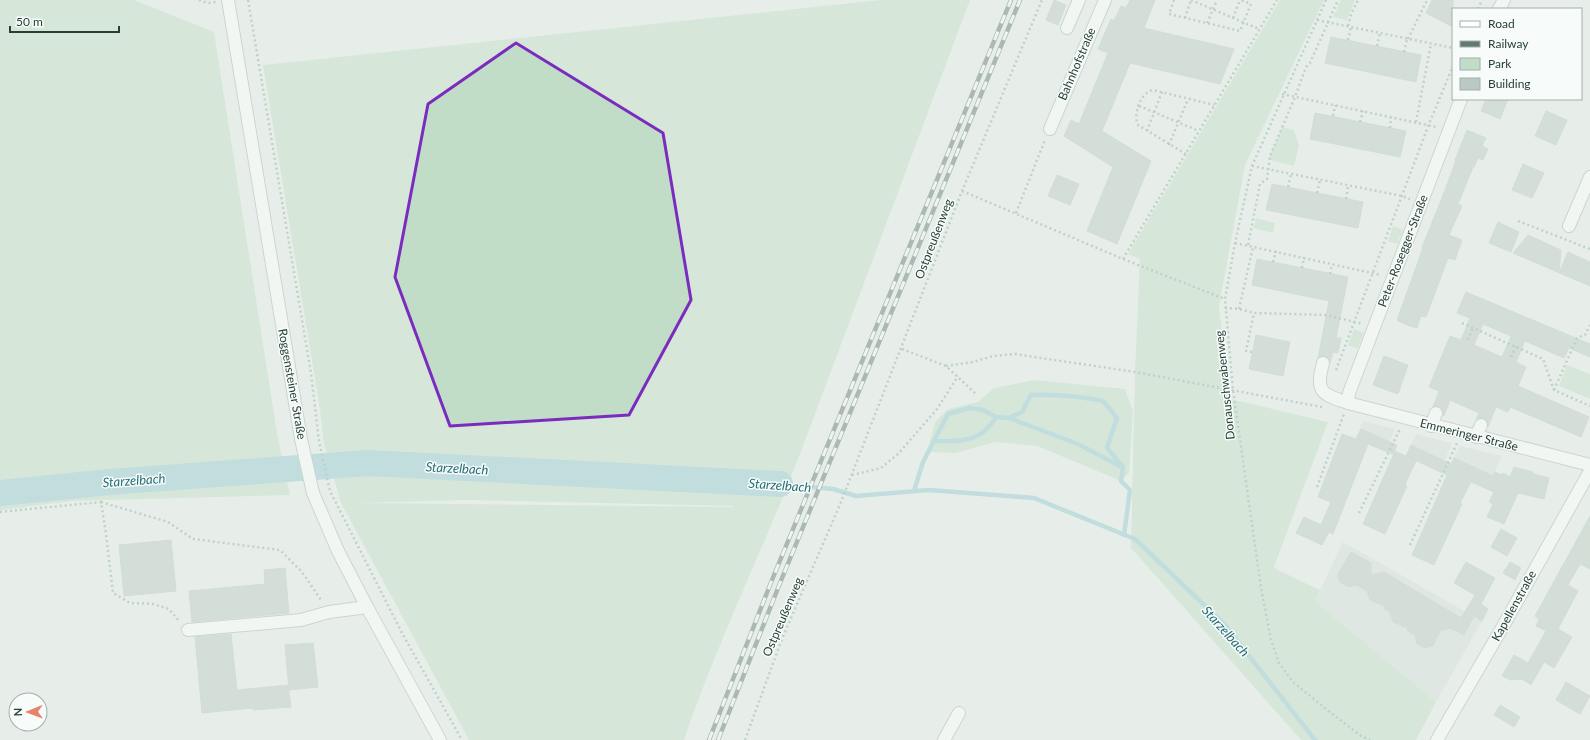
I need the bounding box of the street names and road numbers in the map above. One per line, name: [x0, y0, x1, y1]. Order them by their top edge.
street label: Bahnhofstraße: [1054, 25, 1099, 102]
street label: Peter-Rosegger-Straße: [1374, 192, 1431, 309]
street label: Ostpreußenweg: [911, 197, 956, 281]
street label: Roggensteiner Straße: [275, 327, 310, 441]
street label: Donauschwabenweg: [1211, 330, 1238, 440]
street label: Emmeringer Straße: [1419, 415, 1520, 454]
street label: Kapellenstraße: [1488, 568, 1539, 644]
street label: Ostpreußenweg: [759, 575, 806, 659]

